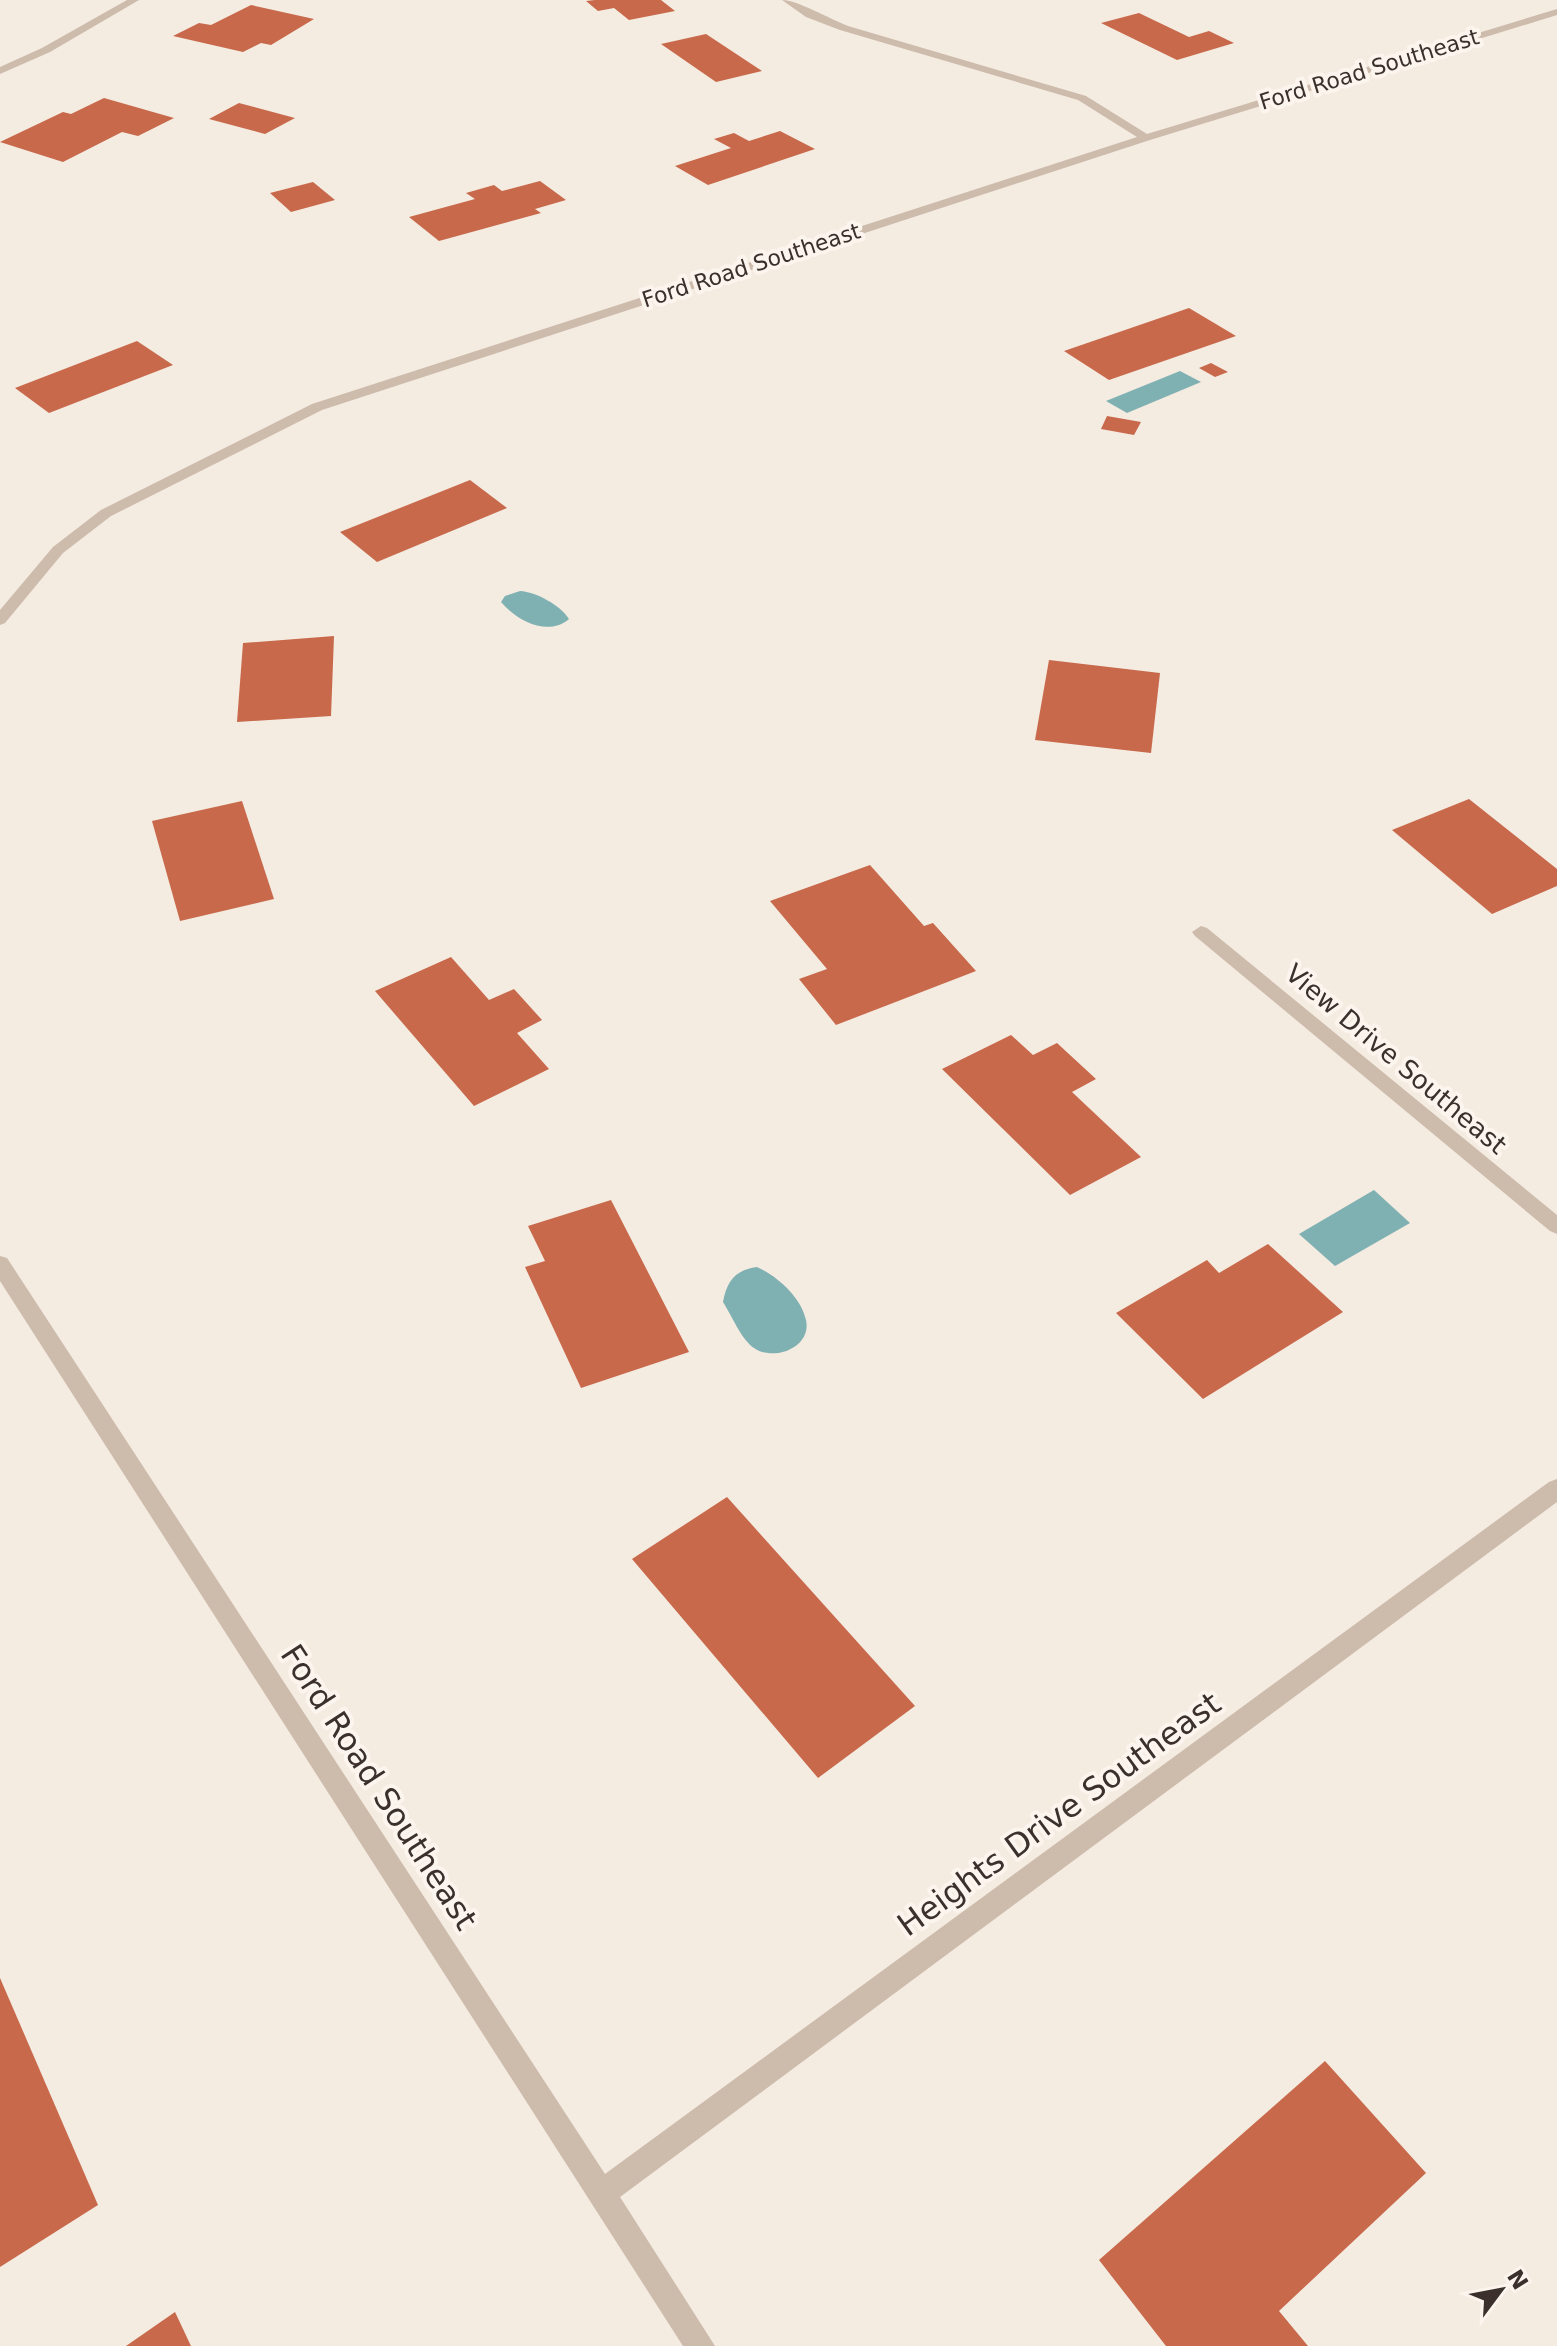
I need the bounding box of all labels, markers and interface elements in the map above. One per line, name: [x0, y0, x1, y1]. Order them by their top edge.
street label: Ford Road Southeast: [1256, 24, 1482, 115]
street label: Ford Road Southeast: [639, 218, 864, 313]
street label: View Drive Southeast: [1280, 958, 1512, 1160]
street label: Ford Road Southeast: [273, 1637, 485, 1937]
street label: Heights Drive Southeast: [890, 1684, 1228, 1944]
north arrow: [1461, 2250, 1541, 2330]
text: N: [1502, 2265, 1533, 2294]

